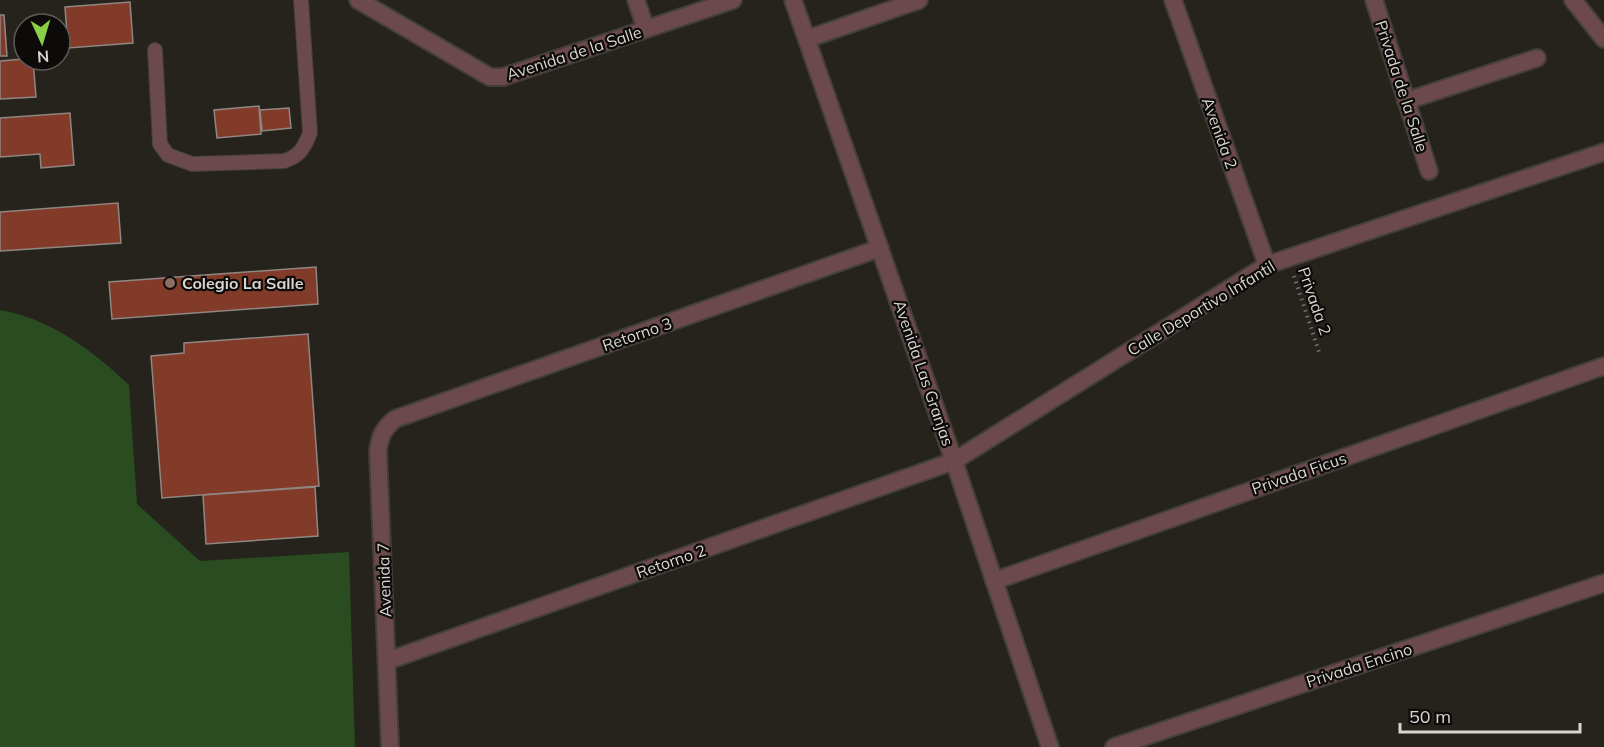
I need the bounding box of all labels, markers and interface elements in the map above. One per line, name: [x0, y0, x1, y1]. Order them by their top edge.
north arrow: [12, 12, 72, 72]
street label: Privada de la Salle: [1371, 18, 1433, 154]
street label: Avenida de la Salle: [504, 22, 644, 84]
text: N: [36, 47, 50, 67]
street label: Avenida 2: [1198, 95, 1242, 171]
street label: Calle Deportivo Infantil: [1124, 256, 1278, 360]
street label: Privada 2: [1294, 264, 1336, 338]
place label: Colegio La Salle: [182, 273, 304, 293]
marker: Colegio La Salle: [163, 276, 177, 290]
street label: Avenida Las Granjas: [890, 297, 958, 449]
street label: Retorno 3: [600, 313, 674, 355]
street label: Privada Ficus: [1249, 447, 1349, 499]
street label: Retorno 2: [634, 540, 708, 582]
street label: Avenida 7: [373, 542, 395, 618]
street label: Privada Encino: [1303, 638, 1415, 692]
scale bar: [1400, 696, 1580, 734]
text: 50 m: [1409, 705, 1451, 728]

